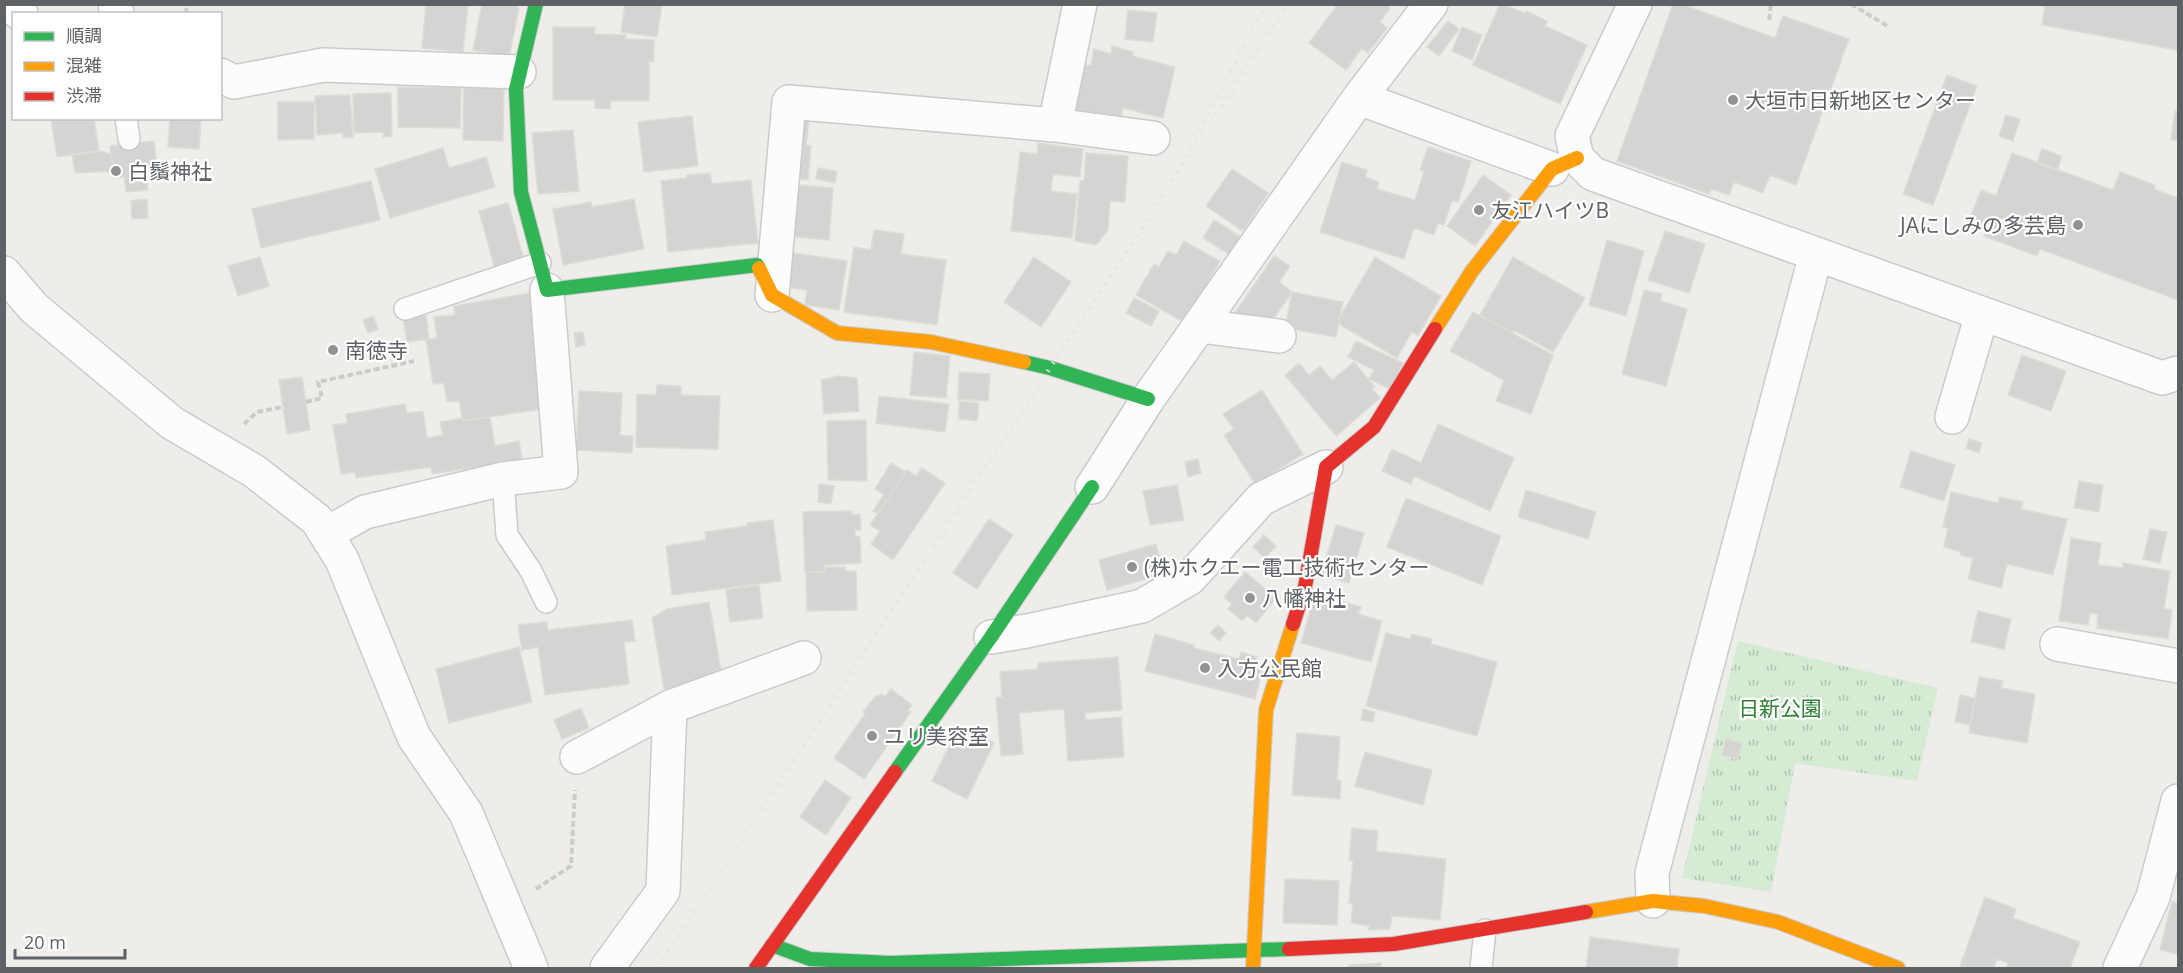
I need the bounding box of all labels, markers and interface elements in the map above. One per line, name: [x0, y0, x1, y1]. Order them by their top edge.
legend: [12, 12, 222, 120]
text: 順調: [66, 23, 102, 47]
text: 混雑: [66, 53, 102, 77]
text: 渋滞: [66, 83, 102, 107]
place label: 大垣市日新地区センター: [1745, 86, 1976, 114]
marker: 大垣市日新地区センター: [1726, 93, 1740, 107]
place label: 白鬚神社: [128, 157, 212, 185]
marker: 白鬚神社: [109, 164, 123, 178]
place label: 友江ハイツB: [1491, 196, 1609, 224]
marker: 友江ハイツB: [1472, 203, 1486, 217]
place label: JAにしみの多芸島: [1898, 211, 2066, 239]
marker: JAにしみの多芸島: [2071, 218, 2085, 232]
place label: 南徳寺: [345, 336, 408, 364]
marker: 南徳寺: [326, 343, 340, 357]
place label: (株)ホクエー電工技術センター: [1144, 553, 1429, 581]
marker: (株)ホクエー電工技術センター: [1125, 560, 1139, 574]
place label: 八幡神社: [1262, 584, 1346, 612]
marker: 八幡神社: [1243, 591, 1257, 605]
place label: 入方公民館: [1217, 654, 1322, 682]
marker: 入方公民館: [1198, 661, 1212, 675]
park label: 日新公園: [1738, 694, 1822, 722]
place label: ユリ美容室: [884, 722, 989, 750]
marker: ユリ美容室: [865, 729, 879, 743]
scale bar: [15, 922, 124, 960]
text: 20 m: [24, 930, 66, 954]

